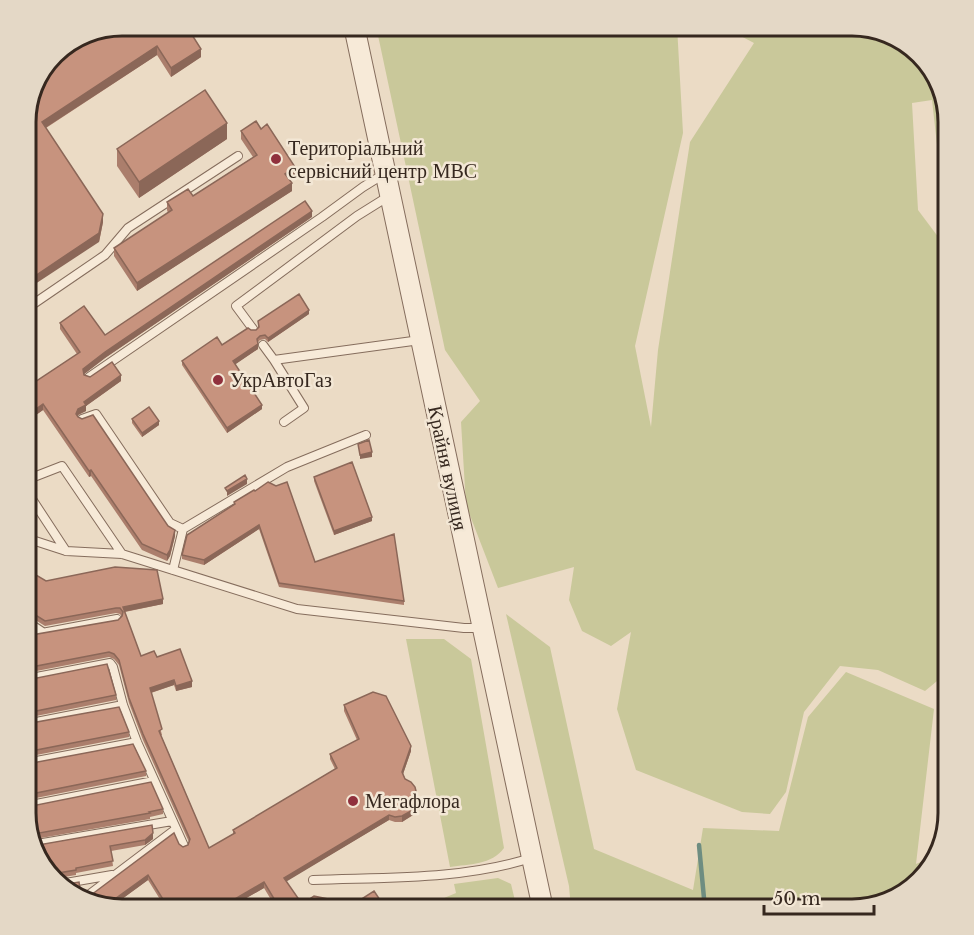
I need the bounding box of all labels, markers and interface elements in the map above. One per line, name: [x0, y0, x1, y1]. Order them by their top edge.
place label: Територіальний сервісний центр МВС: [288, 136, 477, 183]
marker: Територіальний сервісний центр МВС: [269, 152, 283, 166]
place label: УкрАвтоГаз: [230, 368, 332, 392]
marker: УкрАвтоГаз: [211, 373, 225, 387]
street label: Крайня вулиця: [423, 403, 473, 533]
place label: Мегафлора: [365, 789, 460, 813]
marker: Мегафлора: [346, 794, 360, 808]
scale bar: [764, 878, 874, 916]
text: 50 m: [773, 888, 821, 910]

